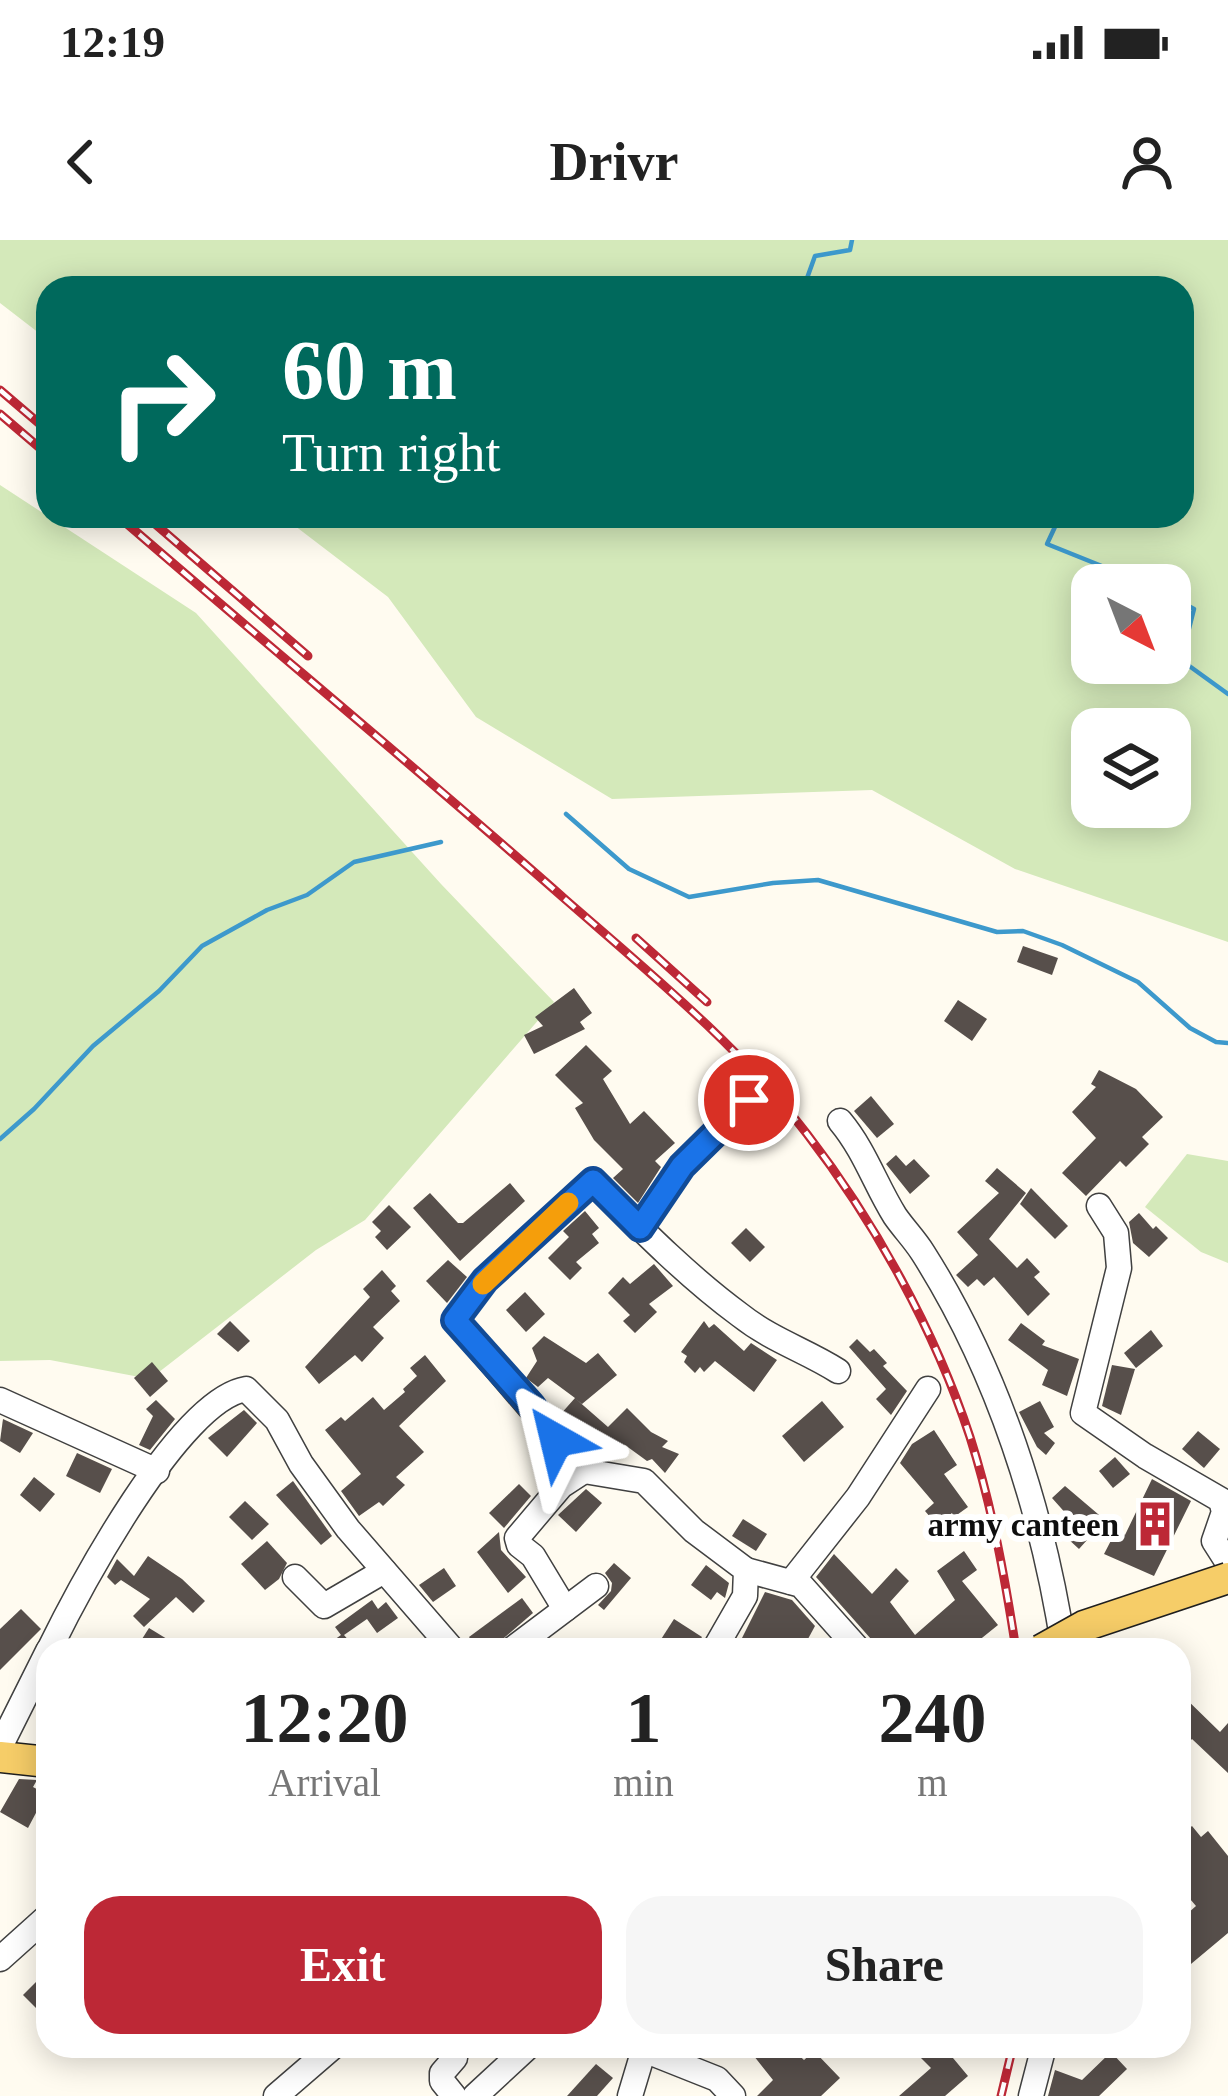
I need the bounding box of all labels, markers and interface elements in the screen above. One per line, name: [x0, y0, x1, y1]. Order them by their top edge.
text: 12:19: [60, 17, 165, 67]
icon: back: [48, 129, 114, 195]
icon: person: [1114, 129, 1180, 195]
text: Drivr: [550, 132, 678, 192]
icon: right: [84, 324, 240, 480]
text: 60 m: [282, 324, 457, 417]
text: Turn right: [282, 423, 501, 483]
north arrow: [1071, 564, 1191, 684]
map controls: [1071, 564, 1191, 828]
button: layers: [1071, 708, 1191, 828]
pin: [698, 1049, 800, 1151]
icon: arrive: [716, 1067, 782, 1133]
position arrow: [493, 1377, 619, 1503]
building icon: army canteen: [1130, 1499, 1180, 1549]
place label: army canteen: [927, 1507, 1119, 1543]
text: 12:20: [241, 1678, 409, 1758]
text: 1: [625, 1678, 661, 1758]
text: 240: [878, 1678, 986, 1758]
text: Arrival: [268, 1761, 381, 1804]
text: min: [613, 1761, 674, 1804]
text: m: [917, 1761, 948, 1804]
button: Exit: [84, 1896, 602, 2034]
button: Share: [626, 1896, 1143, 2034]

